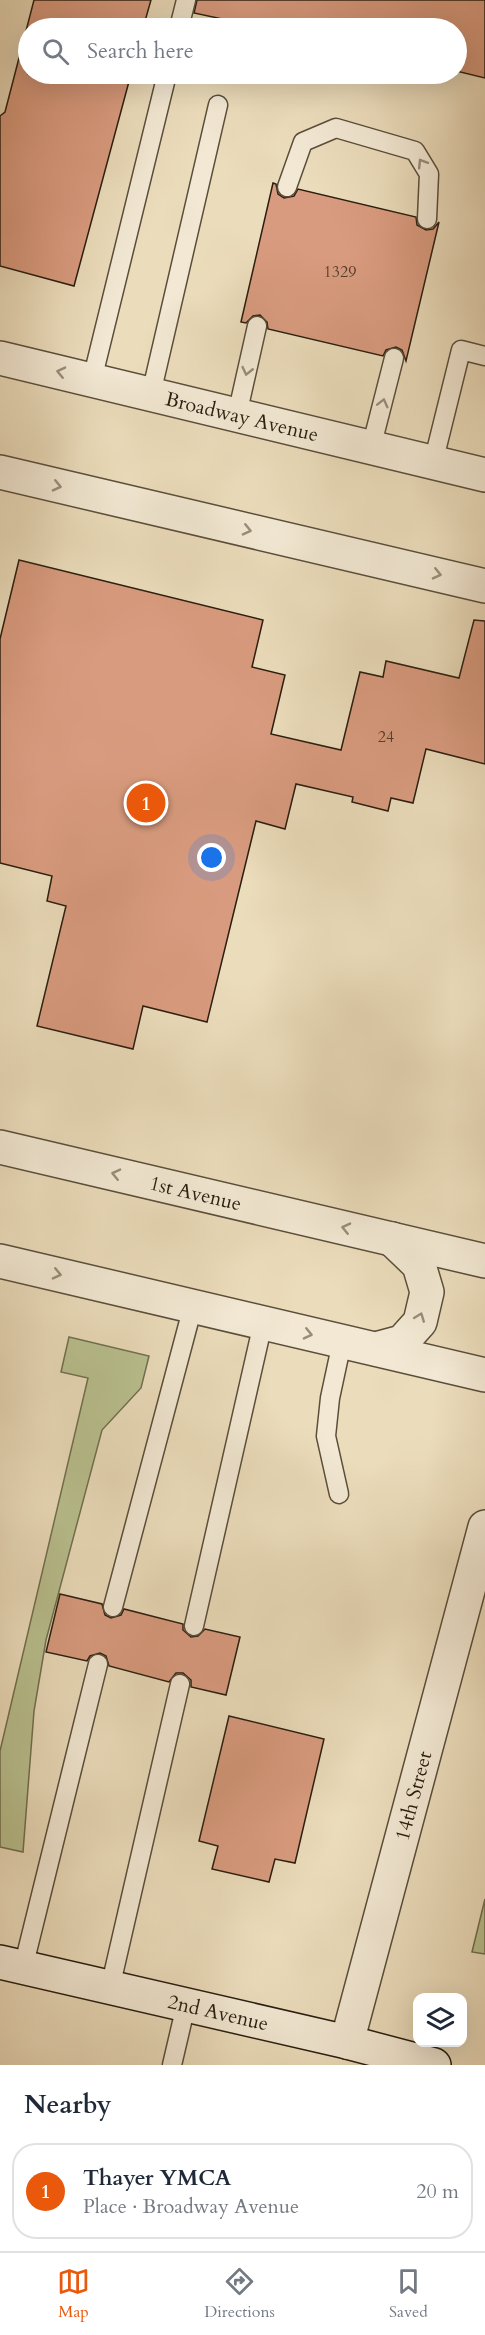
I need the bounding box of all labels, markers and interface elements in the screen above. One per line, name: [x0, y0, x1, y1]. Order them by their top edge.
search box: [18, 18, 467, 84]
icon: search: [39, 35, 72, 68]
text: Search here: [87, 36, 194, 66]
one-way arrow: [418, 159, 430, 169]
house number: 1329: [324, 261, 356, 283]
one-way arrow: [241, 366, 254, 376]
one-way arrow: [56, 367, 66, 380]
street label: Broadway Avenue: [163, 385, 321, 448]
one-way arrow: [375, 398, 388, 408]
one-way arrow: [52, 478, 62, 491]
one-way arrow: [242, 523, 252, 536]
one-way arrow: [432, 567, 442, 580]
house number: 24: [378, 726, 394, 748]
pin: 1: [126, 780, 166, 826]
your location: [197, 843, 226, 872]
one-way arrow: [111, 1169, 121, 1182]
street label: 1st Avenue: [147, 1169, 244, 1217]
one-way arrow: [342, 1223, 352, 1236]
one-way arrow: [52, 1267, 62, 1280]
one-way arrow: [413, 1312, 425, 1323]
one-way arrow: [303, 1326, 313, 1339]
street label: 14th Street: [388, 1747, 438, 1843]
street label: 2nd Avenue: [165, 1988, 271, 2037]
map controls: [413, 1993, 467, 2047]
button: layers: [413, 1993, 467, 2047]
text: Nearby: [24, 2087, 112, 2122]
text: Thayer YMCA: [83, 2163, 231, 2193]
text: 1: [40, 2178, 51, 2205]
text: 20 m: [416, 2178, 459, 2205]
text: Place · Broadway Avenue: [83, 2193, 299, 2220]
tab: Map: [57, 2265, 90, 2323]
tab: Directions: [204, 2265, 275, 2323]
tab: Saved: [389, 2265, 428, 2323]

